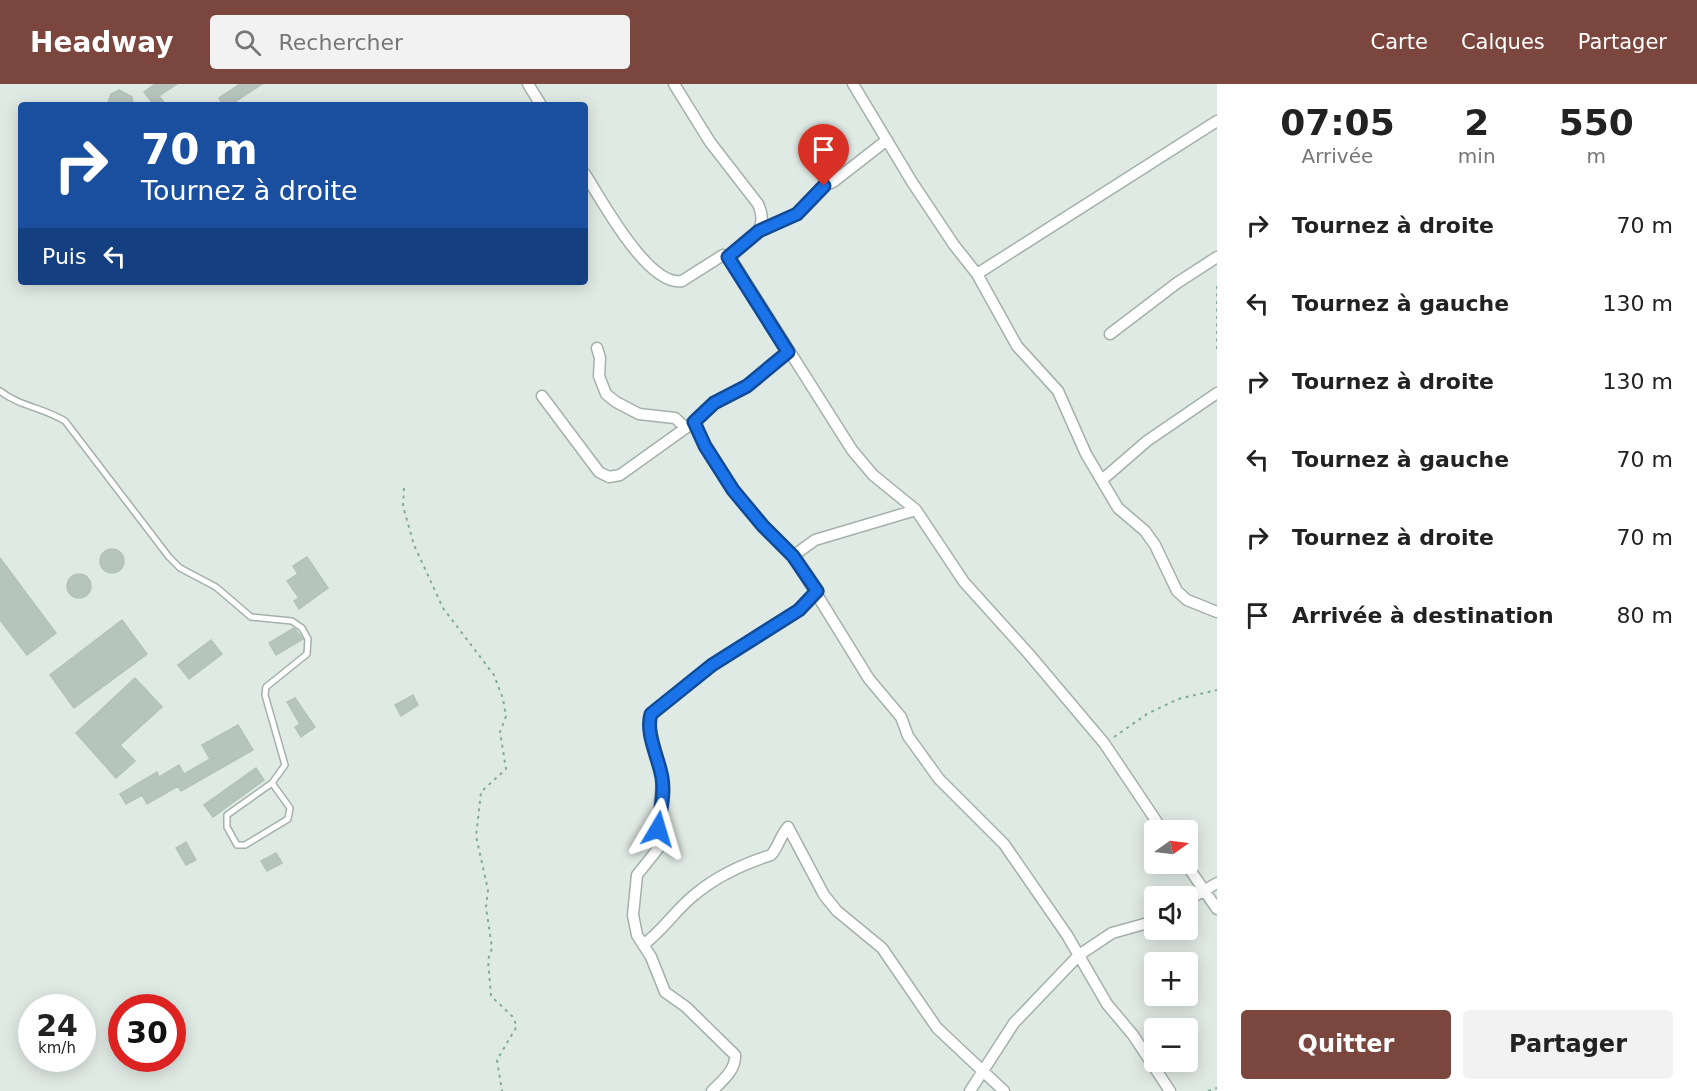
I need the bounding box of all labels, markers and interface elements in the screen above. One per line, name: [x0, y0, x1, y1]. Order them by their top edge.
search box: [210, 15, 630, 69]
text: Headway: [30, 26, 174, 59]
icon: search: [231, 26, 264, 59]
text: Rechercher: [279, 30, 403, 55]
text: Carte: [1371, 30, 1428, 54]
text: Calques: [1461, 30, 1545, 54]
text: Partager: [1578, 30, 1667, 54]
text: 07:05: [1280, 102, 1395, 143]
text: 2: [1464, 102, 1489, 143]
text: 550: [1559, 102, 1634, 143]
pin: [798, 124, 849, 186]
text: 70 m: [141, 125, 258, 174]
icon: right: [42, 126, 120, 204]
icon: arrive: [807, 133, 840, 166]
text: Arrivée: [1302, 144, 1373, 168]
text: min: [1458, 144, 1496, 168]
text: m: [1587, 144, 1606, 168]
text: Tournez à droite: [141, 175, 358, 206]
icon: right: [1241, 209, 1274, 242]
text: Tournez à droite: [1292, 213, 1494, 238]
text: 70 m: [1617, 213, 1673, 238]
icon: left: [98, 240, 131, 273]
text: Puis: [42, 244, 86, 269]
icon: left: [1241, 287, 1274, 320]
text: Tournez à gauche: [1292, 291, 1509, 316]
text: 130 m: [1603, 291, 1673, 316]
icon: right: [1241, 365, 1274, 398]
text: Tournez à droite: [1292, 369, 1494, 394]
text: 130 m: [1603, 369, 1673, 394]
icon: left: [1241, 443, 1274, 476]
text: Tournez à gauche: [1292, 447, 1509, 472]
text: 70 m: [1617, 447, 1673, 472]
icon: right: [1241, 521, 1274, 554]
text: Tournez à droite: [1292, 525, 1494, 550]
text: 70 m: [1617, 525, 1673, 550]
icon: arrive: [1241, 599, 1274, 632]
text: Arrivée à destination: [1292, 603, 1554, 628]
text: 80 m: [1617, 603, 1673, 628]
position arrow: [626, 797, 690, 861]
north arrow: [1144, 820, 1198, 874]
map controls: [1144, 820, 1198, 1072]
button: sound: [1144, 886, 1198, 940]
button: +: [1144, 952, 1198, 1006]
speed limit sign: 30: [108, 994, 186, 1072]
text: 24: [36, 1008, 78, 1043]
button: Quitter: [1241, 1010, 1451, 1079]
button: Partager: [1463, 1010, 1673, 1079]
button: −: [1144, 1018, 1198, 1072]
text: km/h: [38, 1039, 76, 1057]

